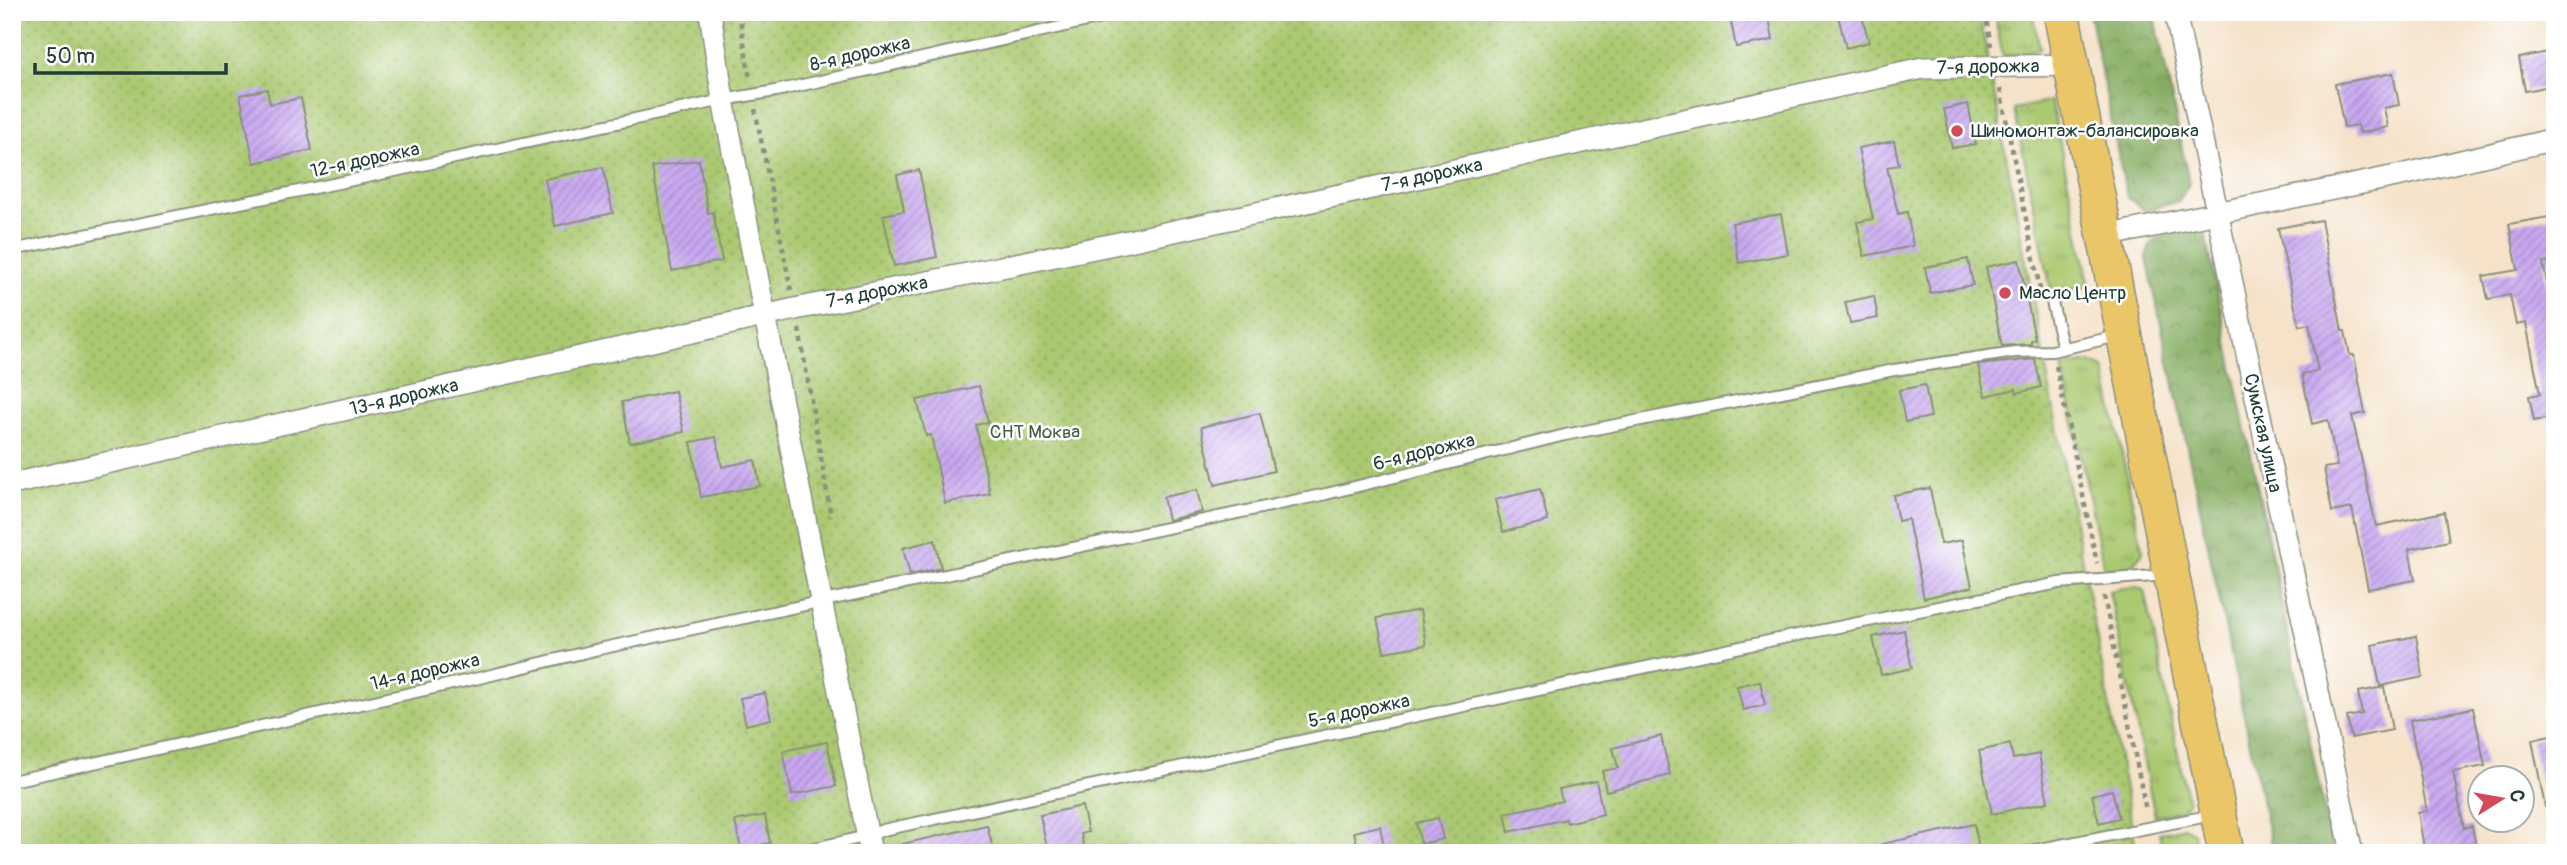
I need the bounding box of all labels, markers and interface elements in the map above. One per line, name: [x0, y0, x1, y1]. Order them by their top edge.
street label: 8-я дорожка: [807, 31, 913, 77]
scale bar: [35, 32, 226, 76]
text: 50 m: [46, 43, 95, 70]
street label: 7-я дорожка: [1936, 54, 2040, 80]
place label: Шиномонтаж-балансировка: [1971, 119, 2199, 143]
marker: Шиномонтаж-балансировка: [1949, 123, 1965, 139]
street label: 12-я дорожка: [308, 137, 422, 183]
street label: 7-я дорожка: [1379, 153, 1485, 197]
street label: 7-я дорожка: [824, 270, 930, 314]
place label: Масло Центр: [2019, 281, 2126, 305]
marker: Масло Центр: [1997, 285, 2013, 301]
street label: Сумская улица: [2239, 371, 2287, 495]
street label: 13-я дорожка: [347, 373, 461, 421]
park label: СНТ Моква: [990, 420, 1080, 444]
street label: 6-я дорожка: [1371, 428, 1477, 476]
street label: 14-я дорожка: [368, 648, 482, 696]
street label: 5-я дорожка: [1306, 689, 1412, 733]
north arrow: [2466, 764, 2536, 834]
text: С: [2504, 788, 2530, 804]

